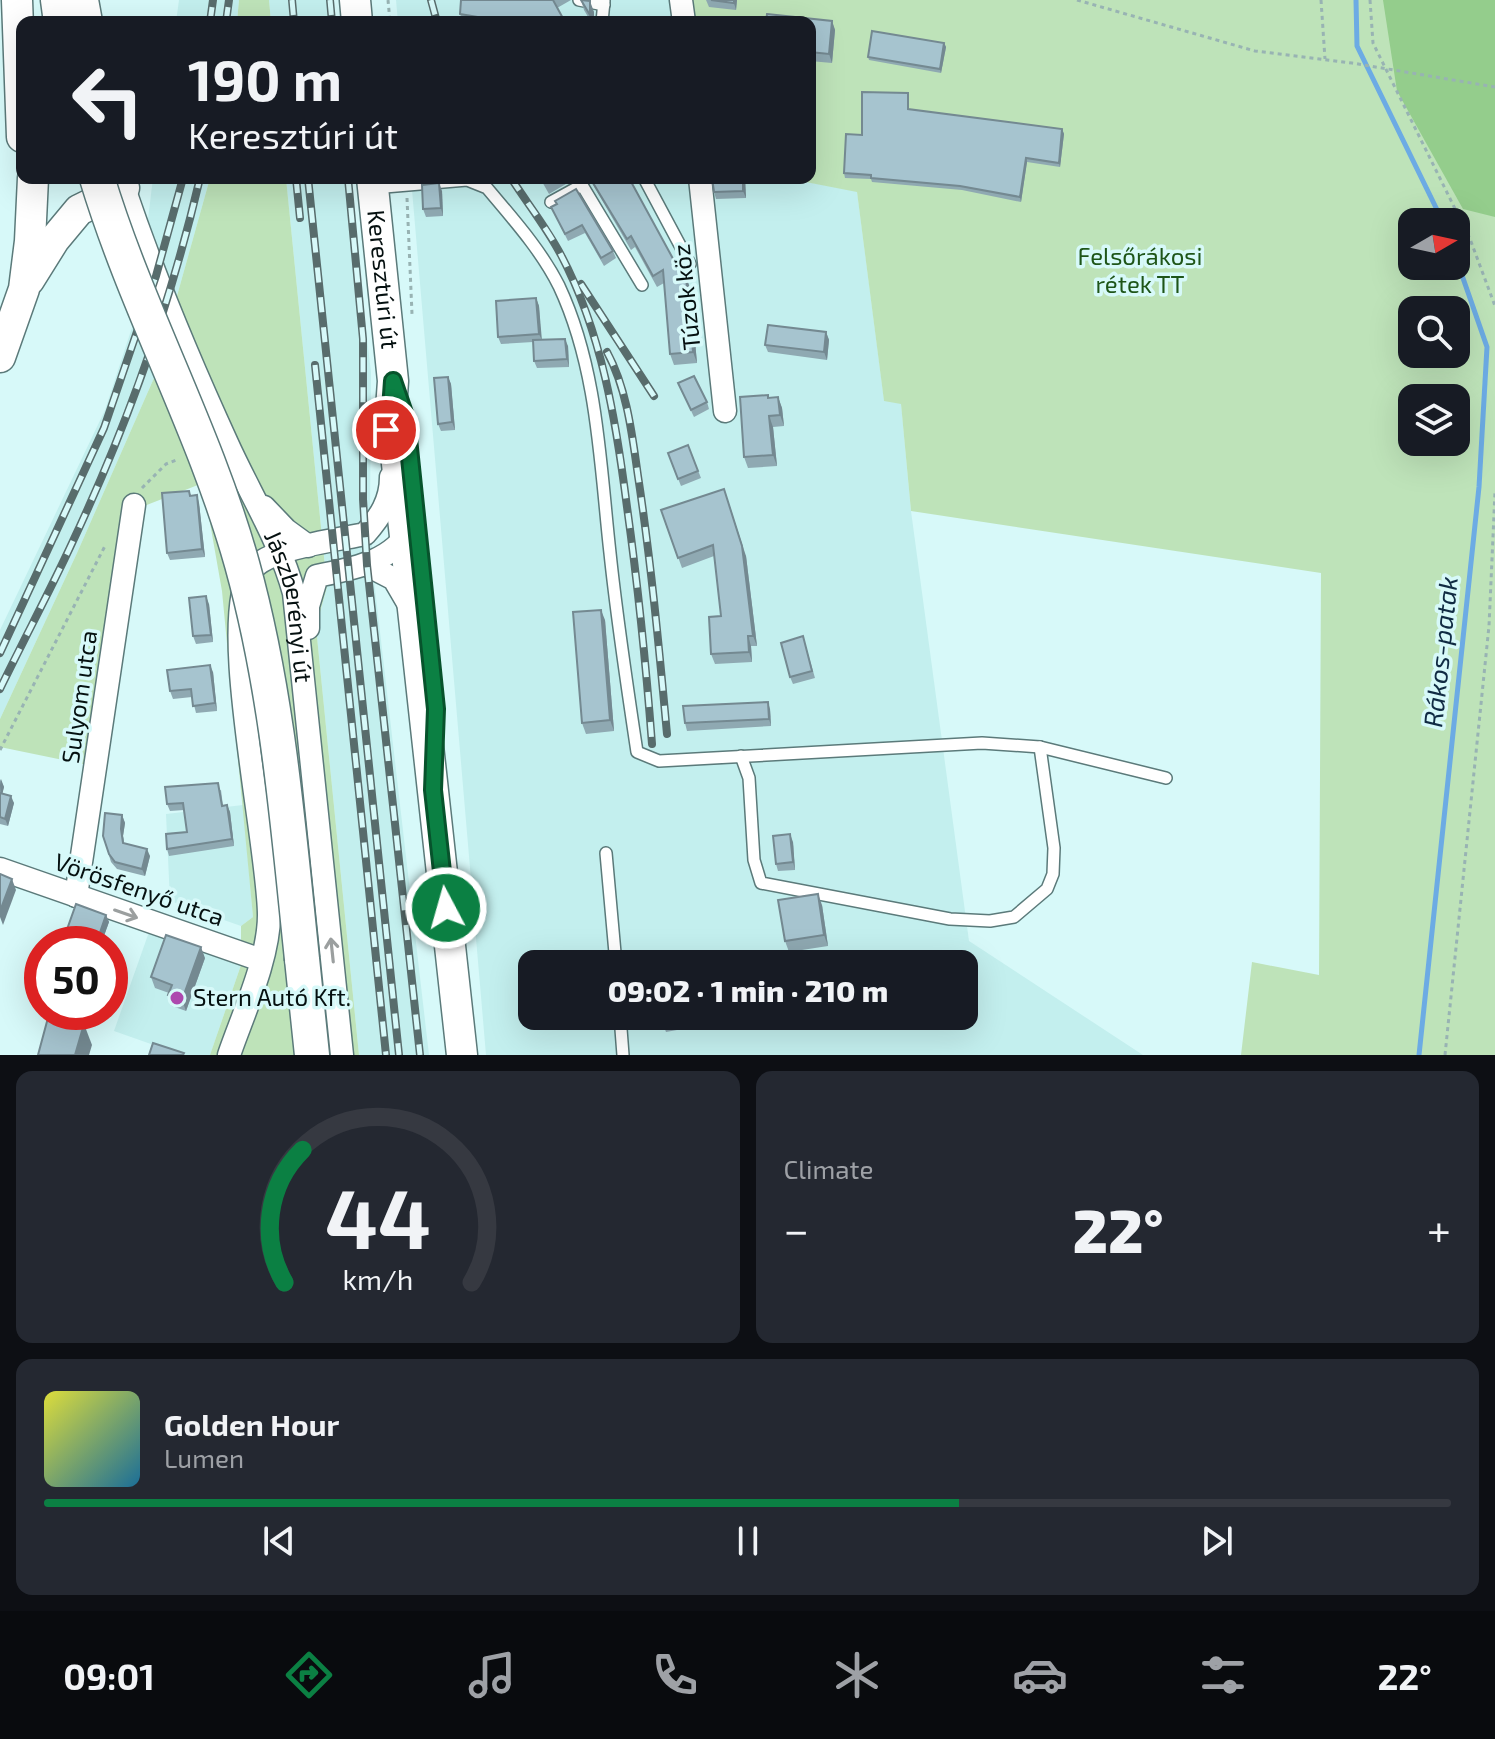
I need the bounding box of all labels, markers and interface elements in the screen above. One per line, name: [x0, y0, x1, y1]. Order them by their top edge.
text: 190 m: [188, 45, 342, 112]
icon: left: [56, 48, 160, 152]
text: Keresztúri út: [188, 113, 398, 156]
street label: Keresztúri út: [362, 208, 406, 350]
north arrow: [1398, 208, 1470, 280]
map controls: [1398, 208, 1470, 456]
park label: Felsőrákosi rétek TT: [1078, 241, 1202, 298]
street label: Túzok köz: [666, 243, 705, 352]
button: search: [1398, 296, 1470, 368]
button: layers: [1398, 384, 1470, 456]
pin: [352, 396, 420, 464]
icon: arrive: [364, 408, 408, 452]
street label: Jászberényi út: [259, 525, 319, 684]
water label: Rákos-patak: [1416, 575, 1463, 729]
street label: Sulyom utca: [55, 628, 102, 765]
street label: Vörösfenyő utca: [51, 846, 228, 931]
position arrow: [404, 866, 488, 950]
one-way arrow: [114, 907, 139, 922]
speed limit sign: 50: [24, 926, 128, 1030]
one-way arrow: [324, 937, 339, 963]
text: 09:02 · 1 min · 210 m: [608, 972, 888, 1008]
place label: Stern Autó Kft.: [193, 982, 351, 1011]
marker: Stern Autó Kft.: [168, 989, 186, 1007]
text: Climate: [784, 1153, 873, 1184]
text: 44: [325, 1166, 431, 1266]
text: 22°: [1073, 1193, 1163, 1265]
text: −: [784, 1202, 809, 1255]
text: +: [1427, 1202, 1451, 1255]
text: km/h: [342, 1261, 413, 1296]
text: Golden Hour: [164, 1406, 339, 1442]
text: Lumen: [164, 1442, 244, 1473]
icon: previous: [257, 1519, 301, 1563]
icon: pause: [726, 1519, 770, 1563]
icon: next: [1195, 1519, 1239, 1563]
icon: directions: [281, 1647, 337, 1703]
icon: music: [464, 1647, 520, 1703]
icon: phone: [647, 1647, 703, 1703]
icon: climate: [829, 1647, 885, 1703]
icon: car: [1012, 1647, 1068, 1703]
icon: filters: [1195, 1647, 1251, 1703]
text: 09:01: [63, 1654, 155, 1697]
text: 22°: [1377, 1654, 1432, 1697]

